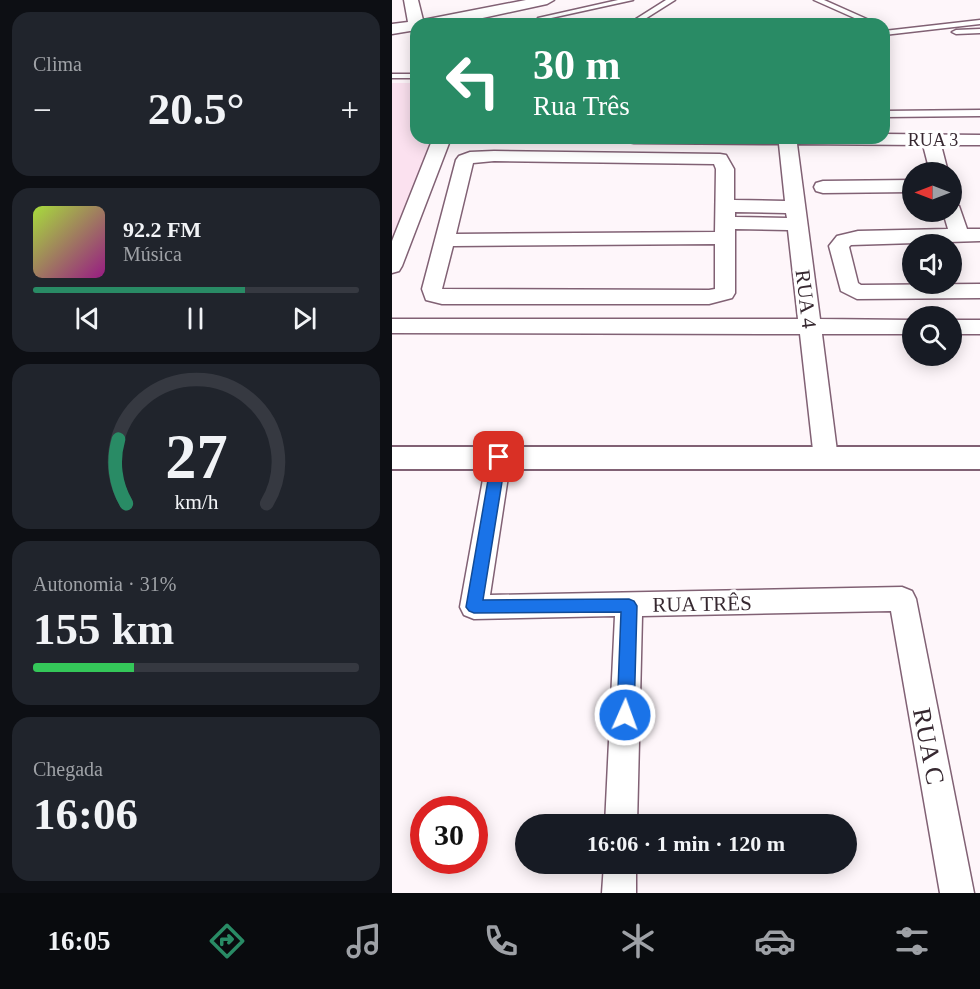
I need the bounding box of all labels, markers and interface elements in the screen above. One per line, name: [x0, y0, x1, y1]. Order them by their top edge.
icon: left: [434, 42, 512, 120]
text: 30 m: [533, 42, 621, 88]
text: Clima: [33, 53, 82, 75]
text: 20.5°: [148, 84, 244, 134]
text: Rua Três: [533, 91, 630, 121]
text: −: [33, 92, 52, 128]
text: +: [340, 92, 359, 128]
street label: RUA 3: [908, 130, 958, 150]
north arrow: [902, 162, 962, 222]
map controls: [902, 162, 962, 366]
text: 92.2 FM: [123, 217, 201, 242]
button: sound: [902, 234, 962, 294]
text: Música: [123, 243, 182, 265]
street label: RUA 4: [790, 268, 822, 330]
icon: previous: [71, 302, 104, 335]
icon: pause: [179, 302, 212, 335]
icon: next: [288, 302, 321, 335]
button: search: [902, 306, 962, 366]
text: 27: [165, 422, 227, 491]
pin: [473, 431, 524, 482]
icon: arrive: [482, 440, 515, 473]
text: km/h: [174, 490, 218, 514]
text: Autonomia · 31%: [33, 573, 176, 595]
street label: RUA TRÊS: [652, 591, 752, 617]
text: 155 km: [33, 604, 174, 654]
position arrow: [593, 683, 657, 747]
street label: RUA C: [907, 705, 950, 787]
text: Chegada: [33, 758, 103, 780]
text: 16:06: [33, 789, 138, 839]
speed limit sign: 30: [410, 796, 488, 874]
text: 16:06 · 1 min · 120 m: [587, 831, 785, 856]
icon: directions: [206, 920, 248, 962]
icon: music: [343, 920, 385, 962]
icon: phone: [480, 920, 522, 962]
icon: climate: [617, 920, 659, 962]
icon: car: [754, 920, 796, 962]
icon: filters: [891, 920, 933, 962]
text: 16:05: [48, 926, 111, 956]

